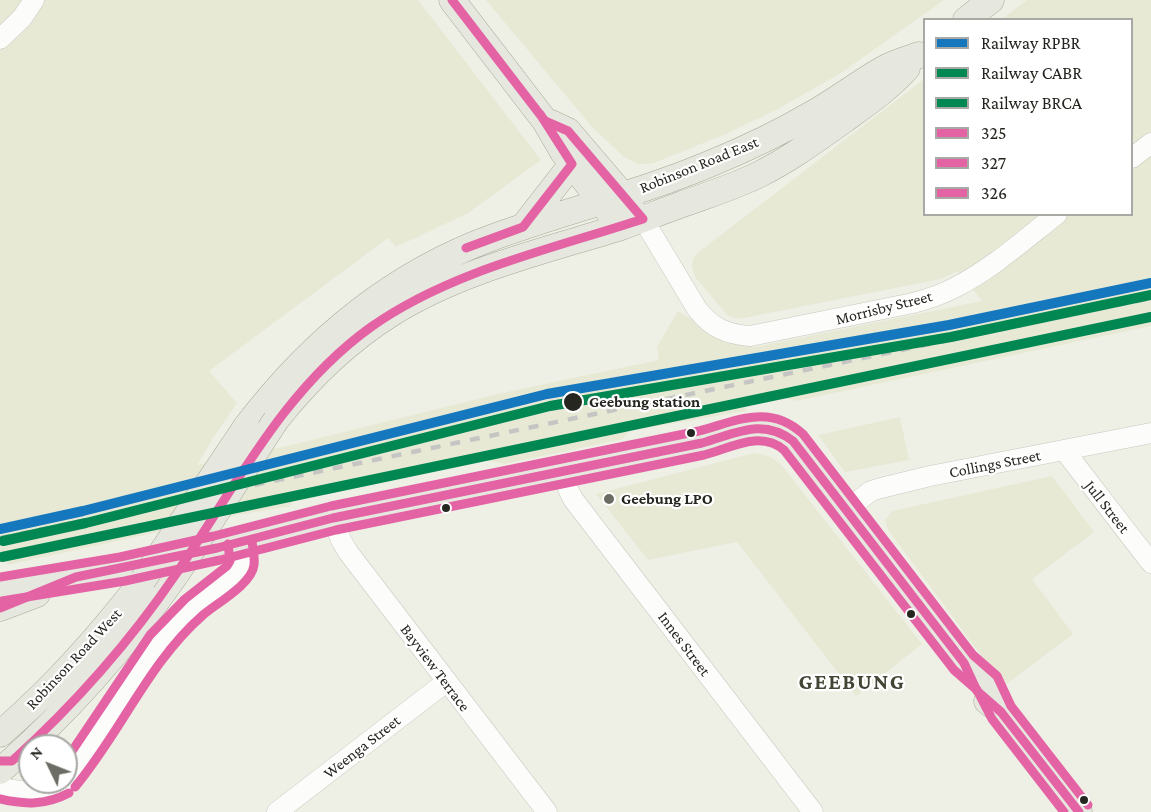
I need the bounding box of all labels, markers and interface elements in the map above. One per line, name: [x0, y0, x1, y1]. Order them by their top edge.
legend: [923, 18, 1133, 216]
text: Railway RPBR: [981, 33, 1080, 53]
text: Railway CABR: [981, 63, 1082, 83]
text: Railway BRCA: [981, 93, 1082, 113]
text: 325: [981, 123, 1007, 143]
street label: Robinson Road East: [637, 132, 761, 198]
text: 327: [981, 153, 1006, 173]
text: 326: [981, 183, 1007, 203]
street label: Morrisby Street: [834, 287, 934, 329]
marker: Geebung station: [562, 391, 584, 413]
place label: Geebung station: [589, 392, 700, 412]
unlabelled marker: [685, 427, 697, 439]
street label: Collings Street: [948, 446, 1042, 482]
street label: Jull Street: [1080, 477, 1134, 537]
place label: Geebung LPO: [621, 489, 713, 509]
marker: Geebung LPO: [602, 492, 616, 506]
unlabelled marker: [440, 502, 452, 514]
street label: Robinson Road West: [22, 604, 126, 714]
street label: Innes Street: [654, 608, 714, 680]
unlabelled marker: [905, 608, 917, 620]
street label: Bayview Terrace: [396, 621, 474, 715]
district label: GEEBUNG: [799, 669, 905, 695]
street label: Weenga Street: [320, 711, 404, 783]
north arrow: [18, 734, 78, 794]
text: N: [26, 743, 46, 763]
unlabelled marker: [1078, 794, 1090, 806]

